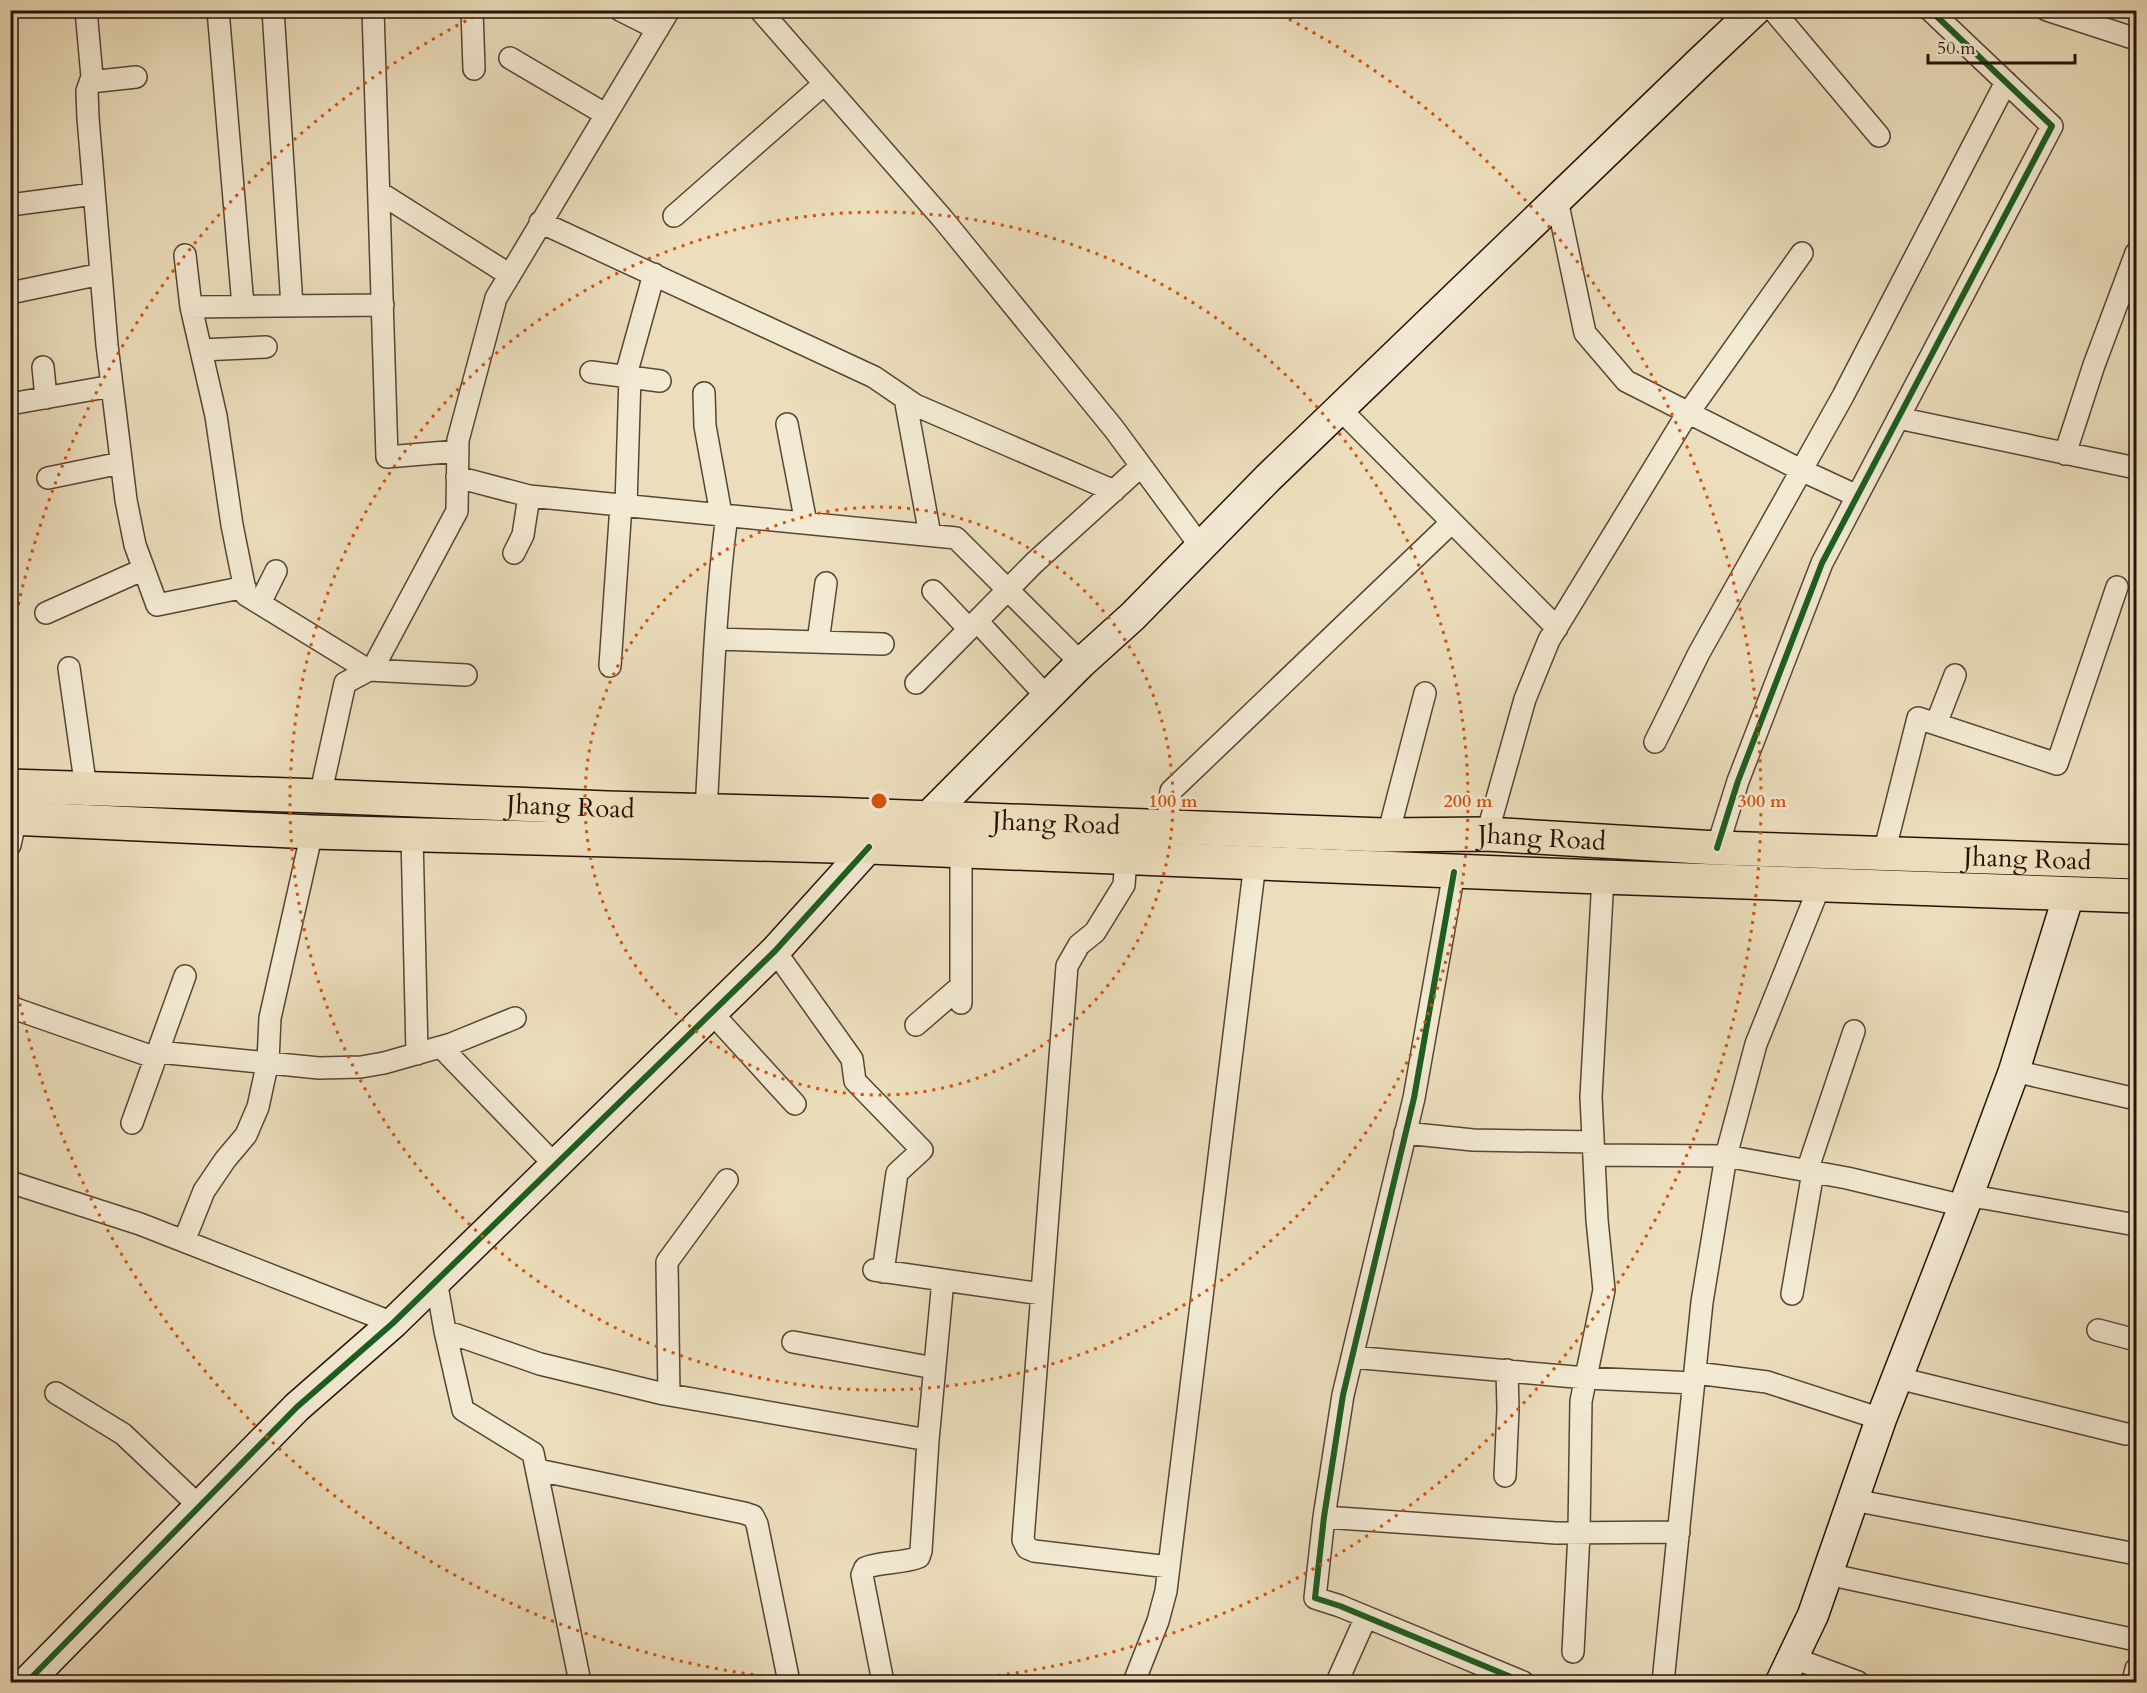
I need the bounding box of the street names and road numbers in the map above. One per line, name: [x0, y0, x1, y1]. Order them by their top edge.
street label: Jhang Road: [502, 787, 635, 827]
street label: Jhang Road: [988, 803, 1121, 843]
street label: Jhang Road: [1474, 817, 1607, 859]
street label: Jhang Road: [1959, 839, 2092, 879]

